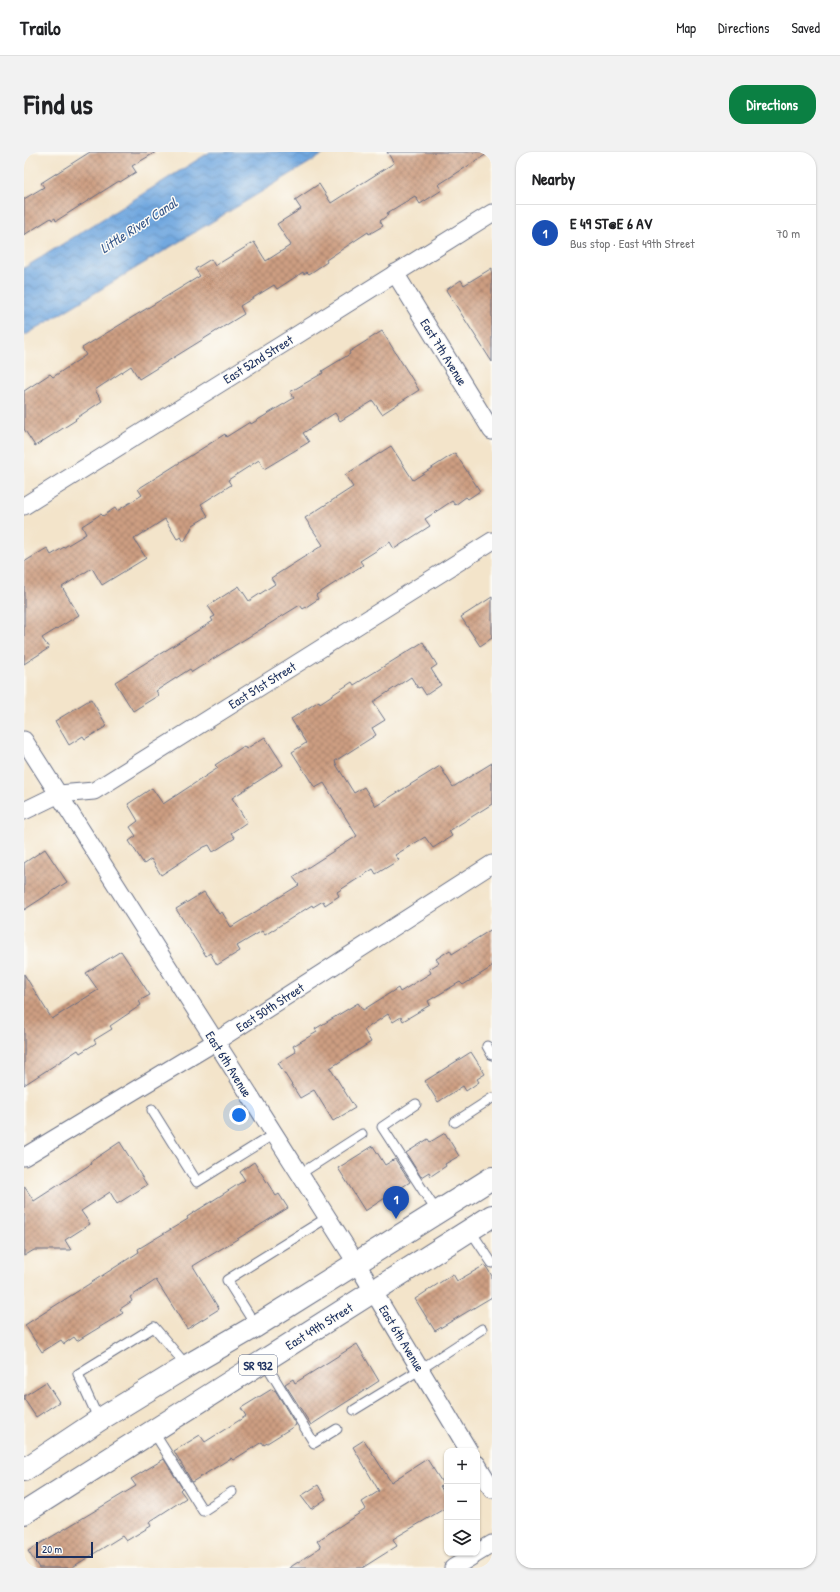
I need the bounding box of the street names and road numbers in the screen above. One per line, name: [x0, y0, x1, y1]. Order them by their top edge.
street label: East 7th Avenue: [416, 315, 472, 389]
street label: East 52nd Street: [220, 330, 297, 388]
street label: East 51st Street: [225, 657, 300, 713]
street label: East 50th Street: [232, 978, 308, 1036]
street label: East 6th Avenue: [202, 1028, 256, 1100]
street label: East 49th Street: [282, 1298, 356, 1354]
street label: East 6th Avenue: [375, 1301, 429, 1375]
road number: SR 932: [239, 1355, 277, 1375]

